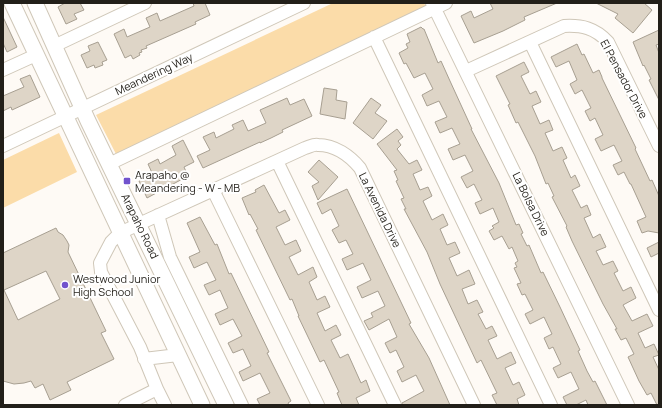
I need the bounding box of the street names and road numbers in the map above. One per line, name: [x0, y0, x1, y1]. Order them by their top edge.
street label: El Pensador Drive: [597, 37, 652, 121]
street label: Meandering Way: [112, 49, 195, 98]
street label: La Bolsa Drive: [509, 169, 554, 239]
street label: La Avenida Drive: [356, 170, 405, 250]
street label: Arapaho Road: [118, 191, 163, 261]

